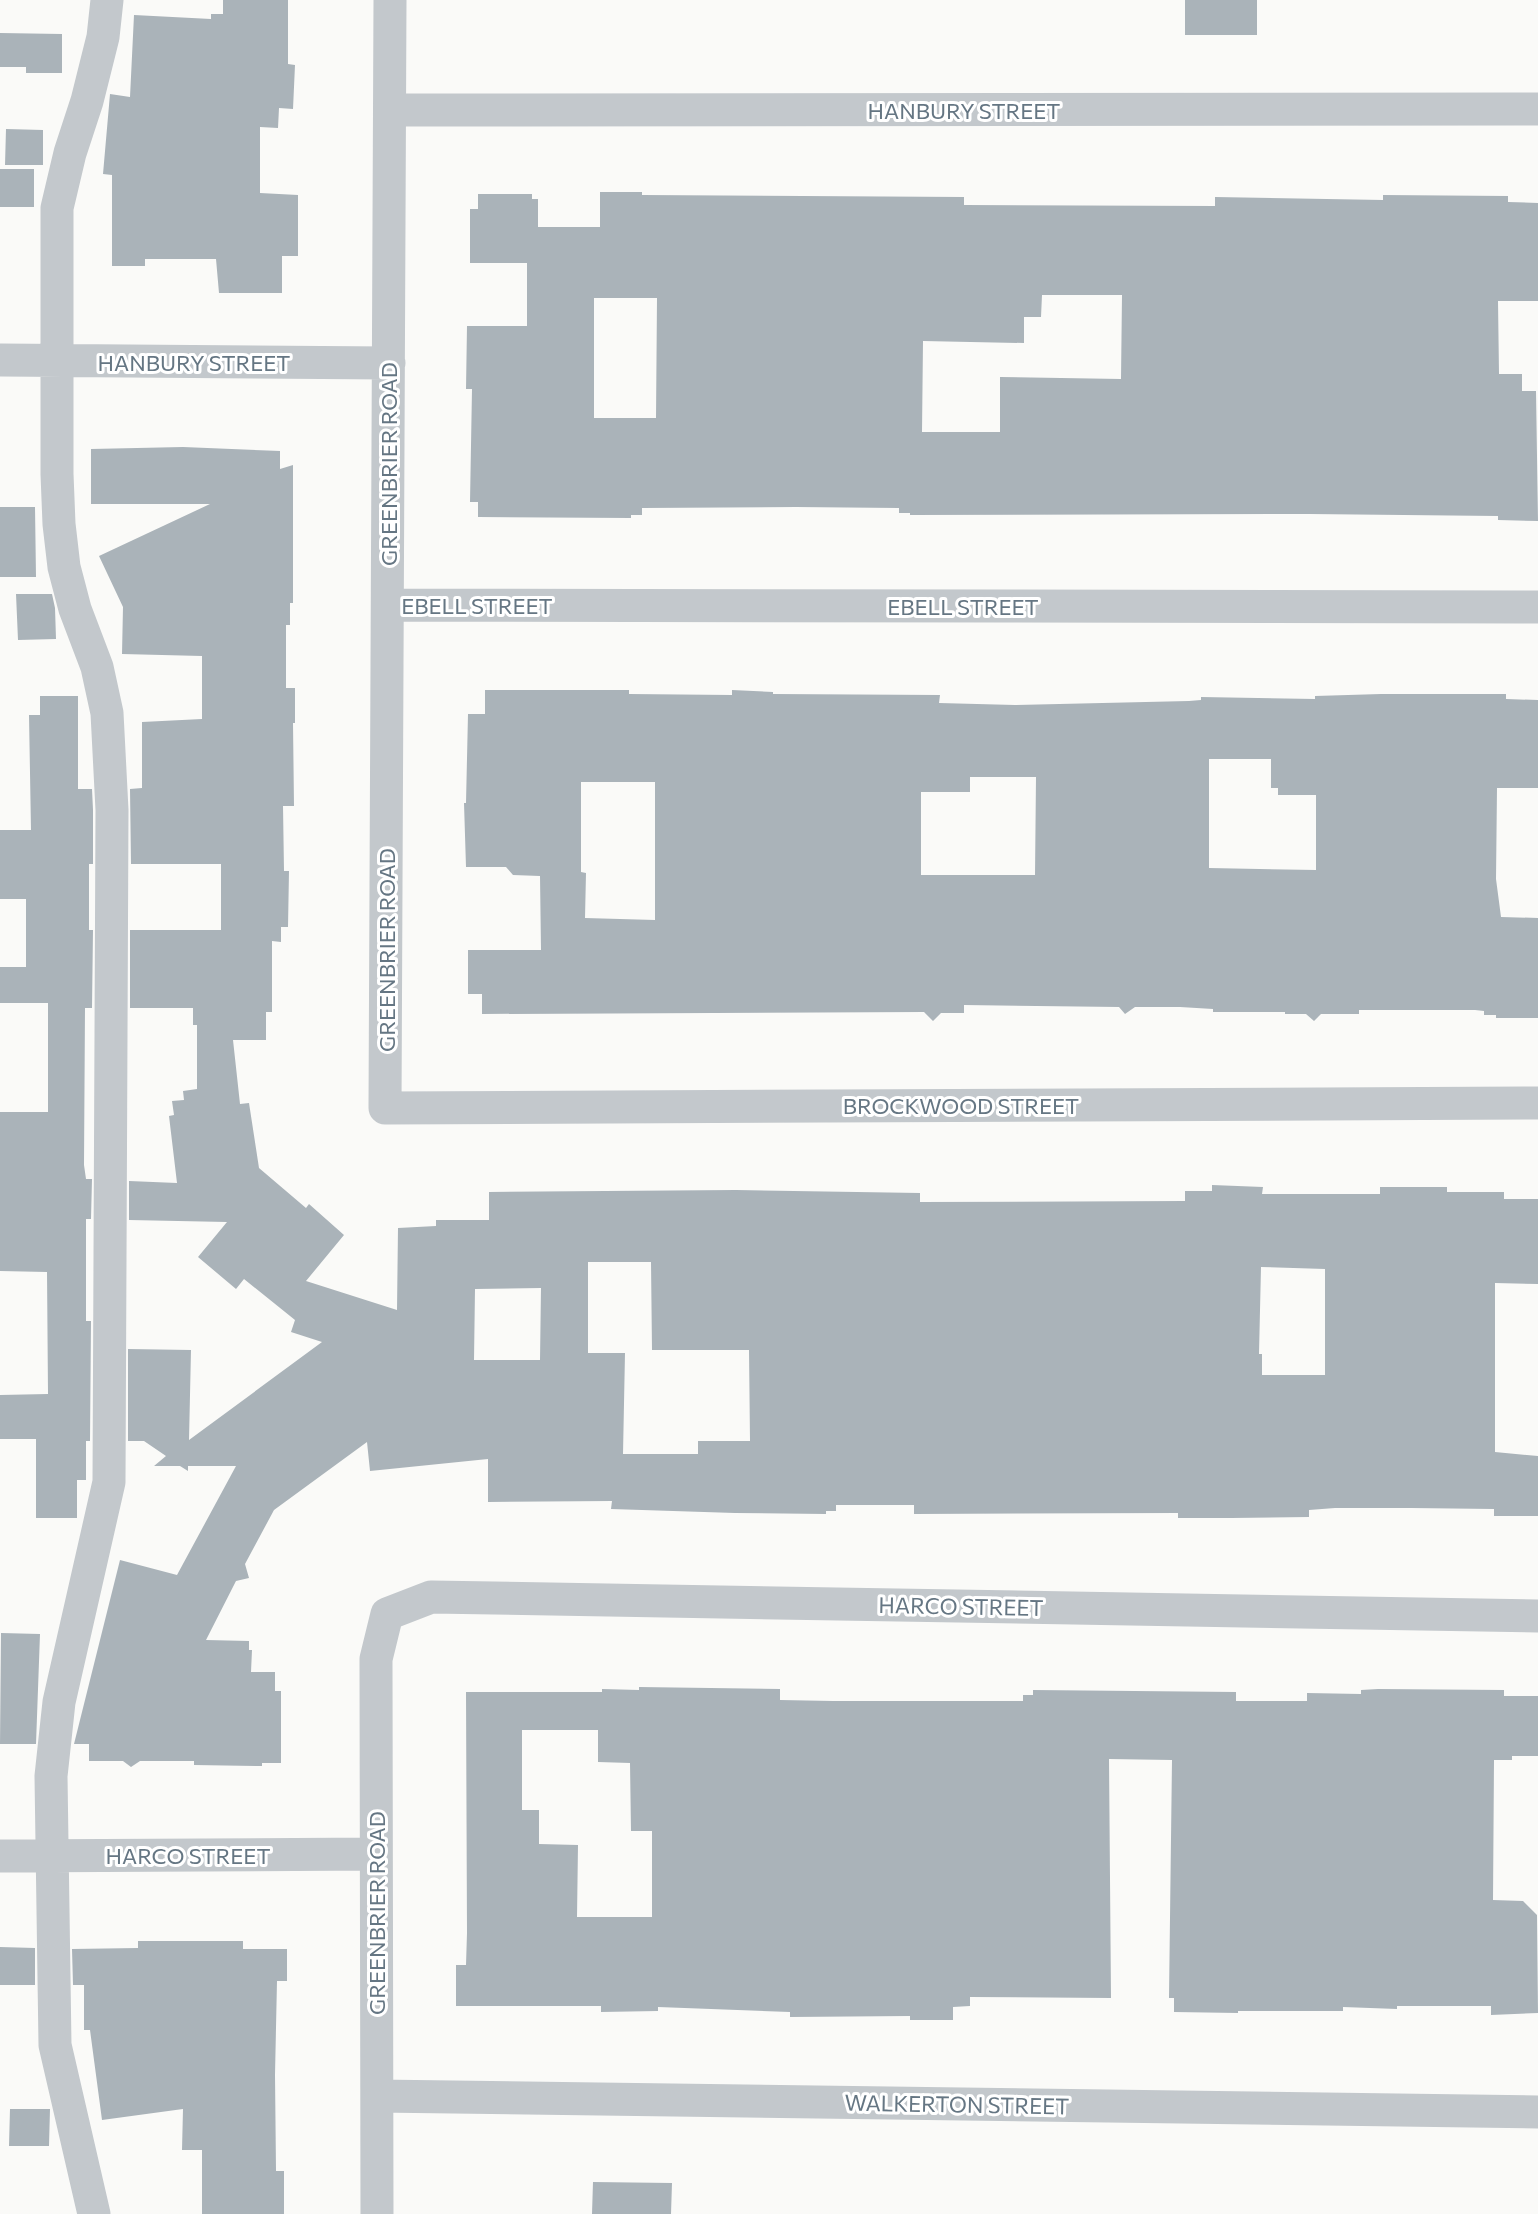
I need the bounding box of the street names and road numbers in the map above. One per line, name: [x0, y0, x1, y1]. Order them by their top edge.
street label: HANBURY STREET: [868, 97, 1060, 124]
street label: HANBURY STREET: [98, 349, 290, 376]
street label: GREENBRIER ROAD: [375, 362, 402, 566]
street label: EBELL STREET: [401, 592, 553, 619]
street label: EBELL STREET: [887, 593, 1039, 620]
street label: GREENBRIER ROAD: [373, 848, 400, 1052]
street label: BROCKWOOD STREET: [843, 1092, 1079, 1119]
street label: HARCO STREET: [878, 1591, 1044, 1621]
street label: GREENBRIER ROAD: [363, 1811, 390, 2015]
street label: HARCO STREET: [105, 1842, 271, 1869]
street label: WALKERTON STREET: [844, 2089, 1070, 2119]

